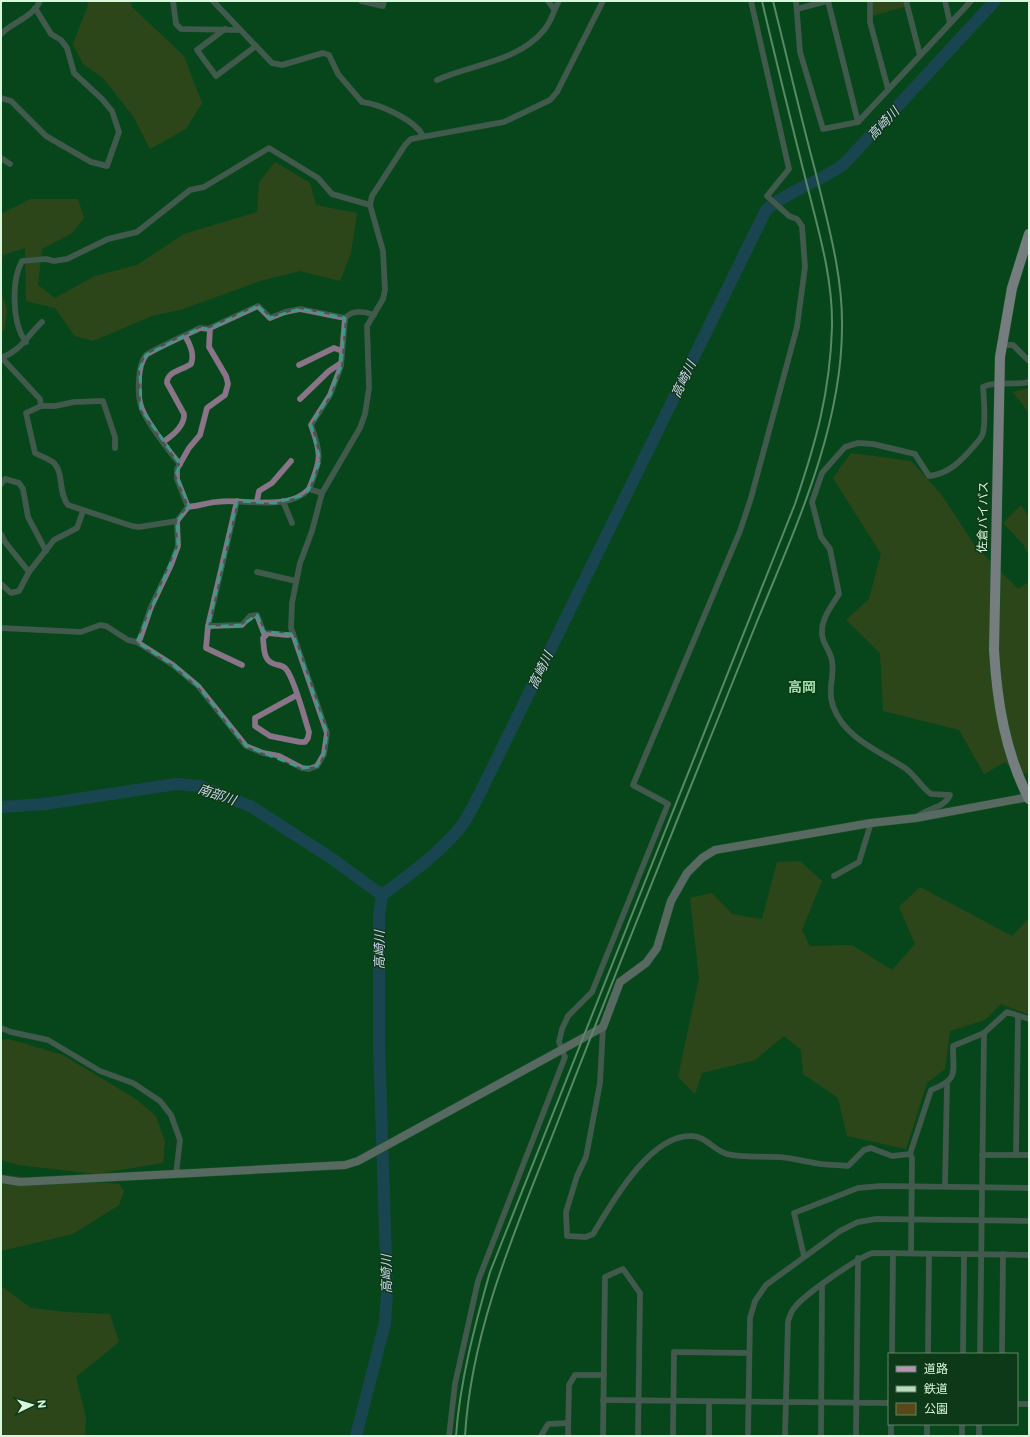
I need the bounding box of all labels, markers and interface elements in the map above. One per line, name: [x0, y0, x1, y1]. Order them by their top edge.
water label: 高崎川: [864, 102, 904, 143]
water label: 高崎川: [667, 356, 700, 400]
street label: 佐倉バイパス: [974, 481, 990, 553]
water label: 高崎川: [524, 647, 557, 691]
district label: 高岡: [788, 678, 816, 695]
water label: 南部川: [196, 780, 240, 809]
water label: 高崎川: [371, 929, 387, 970]
water label: 高崎川: [378, 1252, 394, 1294]
legend: [888, 1353, 1018, 1425]
text: 道路: [924, 1361, 948, 1375]
text: 鉄道: [924, 1381, 948, 1395]
north arrow: [12, 1385, 52, 1425]
text: N: [36, 1399, 49, 1409]
text: 公園: [924, 1401, 948, 1415]

